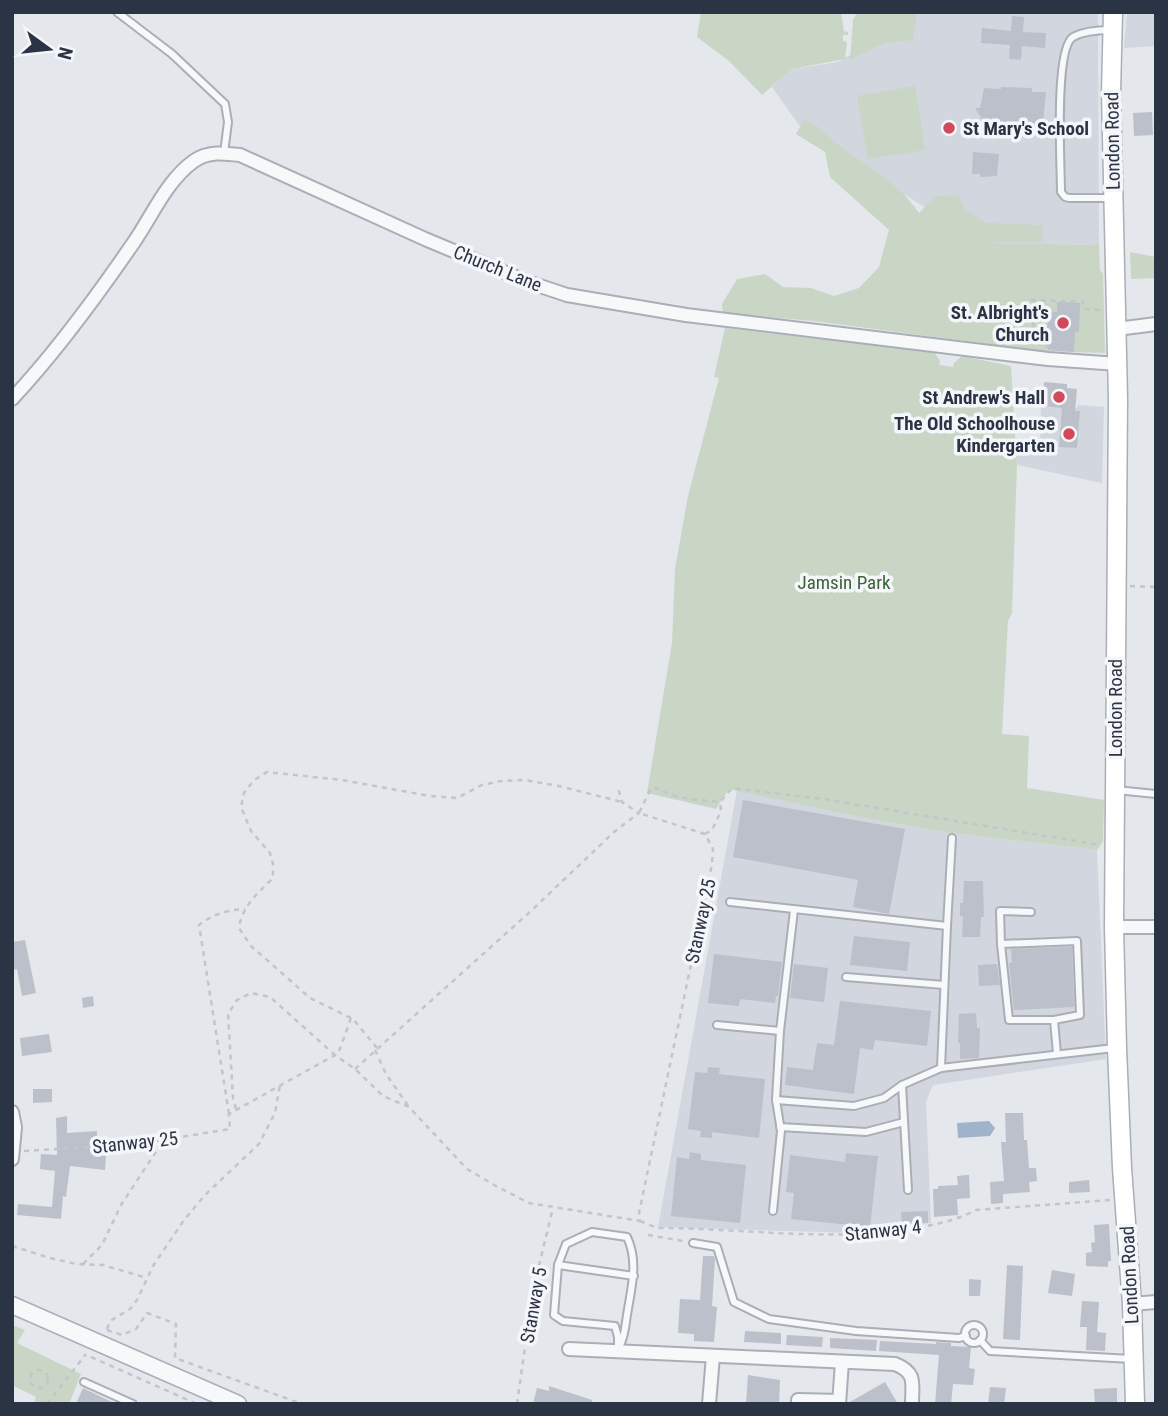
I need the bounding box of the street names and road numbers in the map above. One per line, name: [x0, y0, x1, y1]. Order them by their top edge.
street label: London Road: [1100, 92, 1125, 190]
street label: Church Lane: [450, 240, 545, 297]
street label: London Road: [1104, 659, 1127, 757]
street label: Stanway 25: [680, 877, 721, 966]
street label: Stanway 25: [91, 1127, 179, 1158]
street label: Stanway 4: [844, 1215, 922, 1246]
street label: London Road: [1115, 1225, 1144, 1325]
street label: Stanway 5: [516, 1265, 551, 1345]

